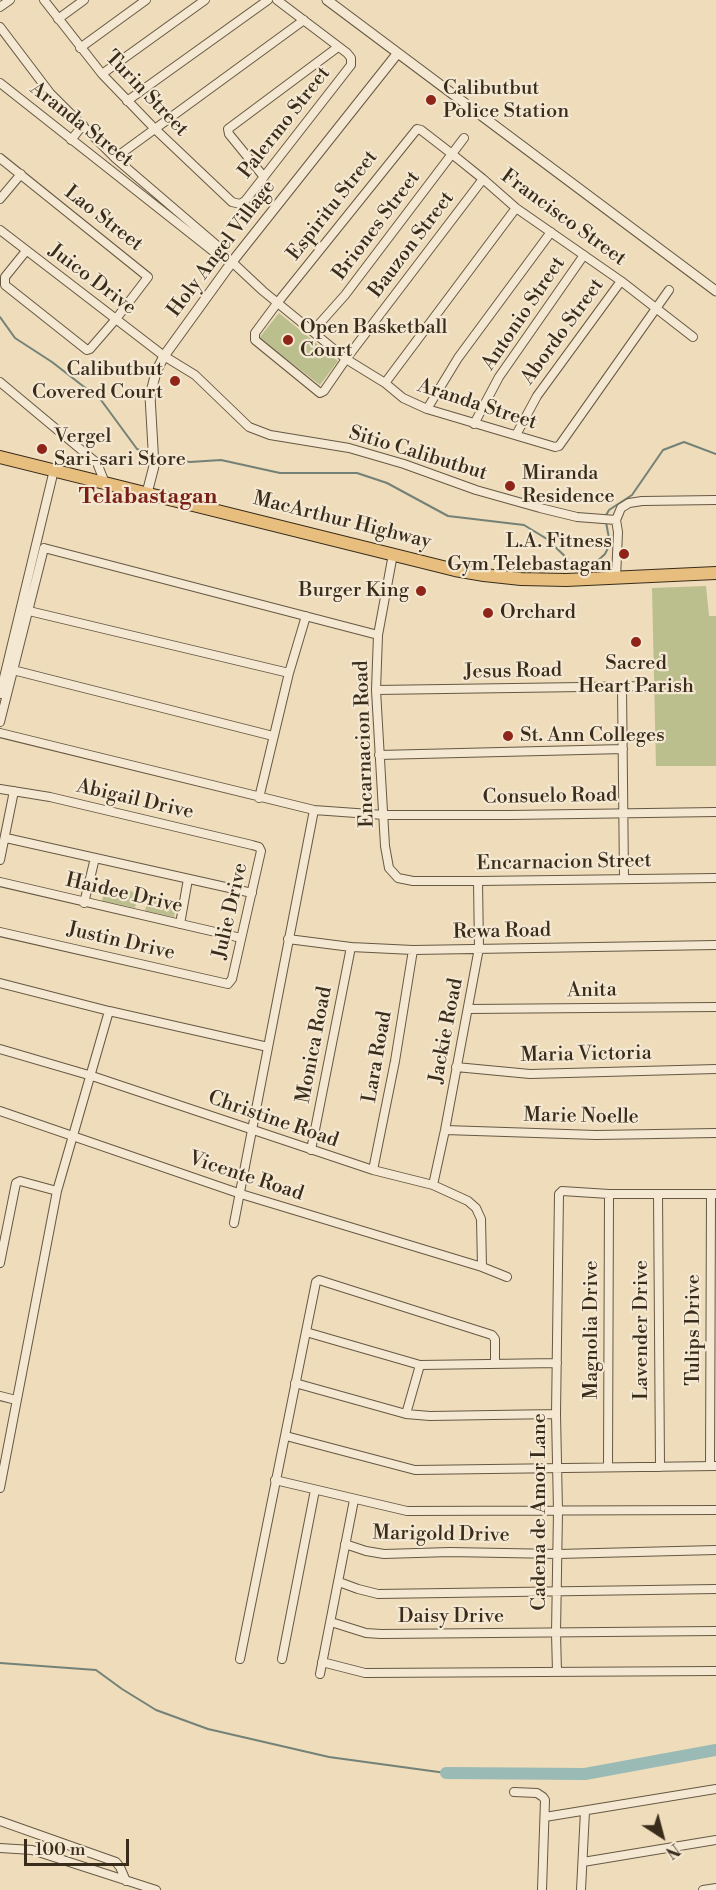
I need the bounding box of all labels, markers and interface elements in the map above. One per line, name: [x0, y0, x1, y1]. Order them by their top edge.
street label: Turin Street: [99, 46, 193, 142]
street label: Palermo Street: [234, 62, 336, 184]
street label: Aranda Street: [25, 77, 137, 173]
place label: Calibutbut Police Station: [443, 77, 569, 124]
marker: Calibutbut Police Station: [424, 93, 438, 107]
street label: Espiritu Street: [283, 146, 383, 266]
street label: Francisco Street: [496, 165, 630, 271]
street label: Briones Street: [328, 167, 426, 285]
street label: Holy Angel Village: [163, 176, 281, 322]
street label: Lao Street: [59, 181, 147, 257]
street label: Bauzon Street: [364, 187, 460, 303]
street label: Juico Drive: [44, 239, 140, 321]
street label: Antonio Street: [477, 253, 571, 375]
street label: Abordo Street: [516, 274, 610, 390]
place label: Open Basketball Court: [300, 316, 447, 363]
marker: Open Basketball Court: [281, 333, 295, 347]
place label: Calibutbut Covered Court: [32, 358, 163, 405]
marker: Calibutbut Covered Court: [168, 374, 182, 388]
street label: Aranda Street: [414, 374, 540, 436]
street label: Sitio Calibutbut: [346, 422, 490, 486]
place label: Vergel Sari-sari Store: [54, 425, 186, 472]
marker: Vergel Sari-sari Store: [35, 442, 49, 456]
place label: Miranda Residence: [522, 462, 615, 509]
marker: Miranda Residence: [503, 479, 517, 493]
district label: Telabastagan: [79, 485, 217, 511]
street label: MacArthur Highway: [251, 487, 433, 555]
place label: L.A. Fitness Gym Telebastagan: [447, 530, 612, 577]
marker: L.A. Fitness Gym Telebastagan: [617, 547, 631, 561]
place label: Burger King: [299, 579, 409, 603]
marker: Burger King: [414, 584, 428, 598]
place label: Orchard: [500, 601, 576, 625]
marker: Orchard: [481, 606, 495, 620]
marker: Sacred Heart Parish: [629, 635, 643, 649]
place label: Sacred Heart Parish: [578, 652, 694, 699]
street label: Jesus Road: [464, 659, 562, 685]
street label: Encarnacion Road: [350, 660, 380, 828]
place label: St. Ann Colleges: [520, 724, 665, 748]
marker: St. Ann Colleges: [501, 729, 515, 743]
street label: Abigail Drive: [74, 775, 196, 825]
street label: Consuelo Road: [482, 784, 618, 810]
street label: Encarnacion Street: [476, 849, 652, 877]
street label: Julie Drive: [208, 861, 254, 961]
street label: Haidee Drive: [63, 869, 185, 919]
street label: Justin Drive: [65, 918, 177, 966]
street label: Rewa Road: [453, 919, 551, 945]
street label: Jackie Road: [425, 977, 469, 1085]
street label: Anita: [567, 979, 617, 1003]
street label: Monica Road: [292, 985, 338, 1105]
street label: Lara Road: [358, 1009, 398, 1105]
street label: Maria Victoria: [520, 1042, 652, 1068]
street label: Christine Road: [205, 1086, 341, 1154]
street label: Marie Noelle: [523, 1104, 639, 1130]
street label: Vicente Road: [186, 1147, 306, 1207]
street label: Lavender Drive: [630, 1260, 654, 1400]
street label: Magnolia Drive: [580, 1261, 604, 1399]
street label: Tulips Drive: [682, 1274, 706, 1386]
street label: Cadena de Amor Lane: [528, 1413, 552, 1611]
street label: Marigold Drive: [372, 1522, 510, 1548]
street label: Daisy Drive: [398, 1605, 504, 1629]
north arrow: [632, 1806, 692, 1866]
scale bar: [27, 1827, 132, 1865]
text: 100 m: [35, 1838, 86, 1861]
text: N: [662, 1839, 684, 1862]

